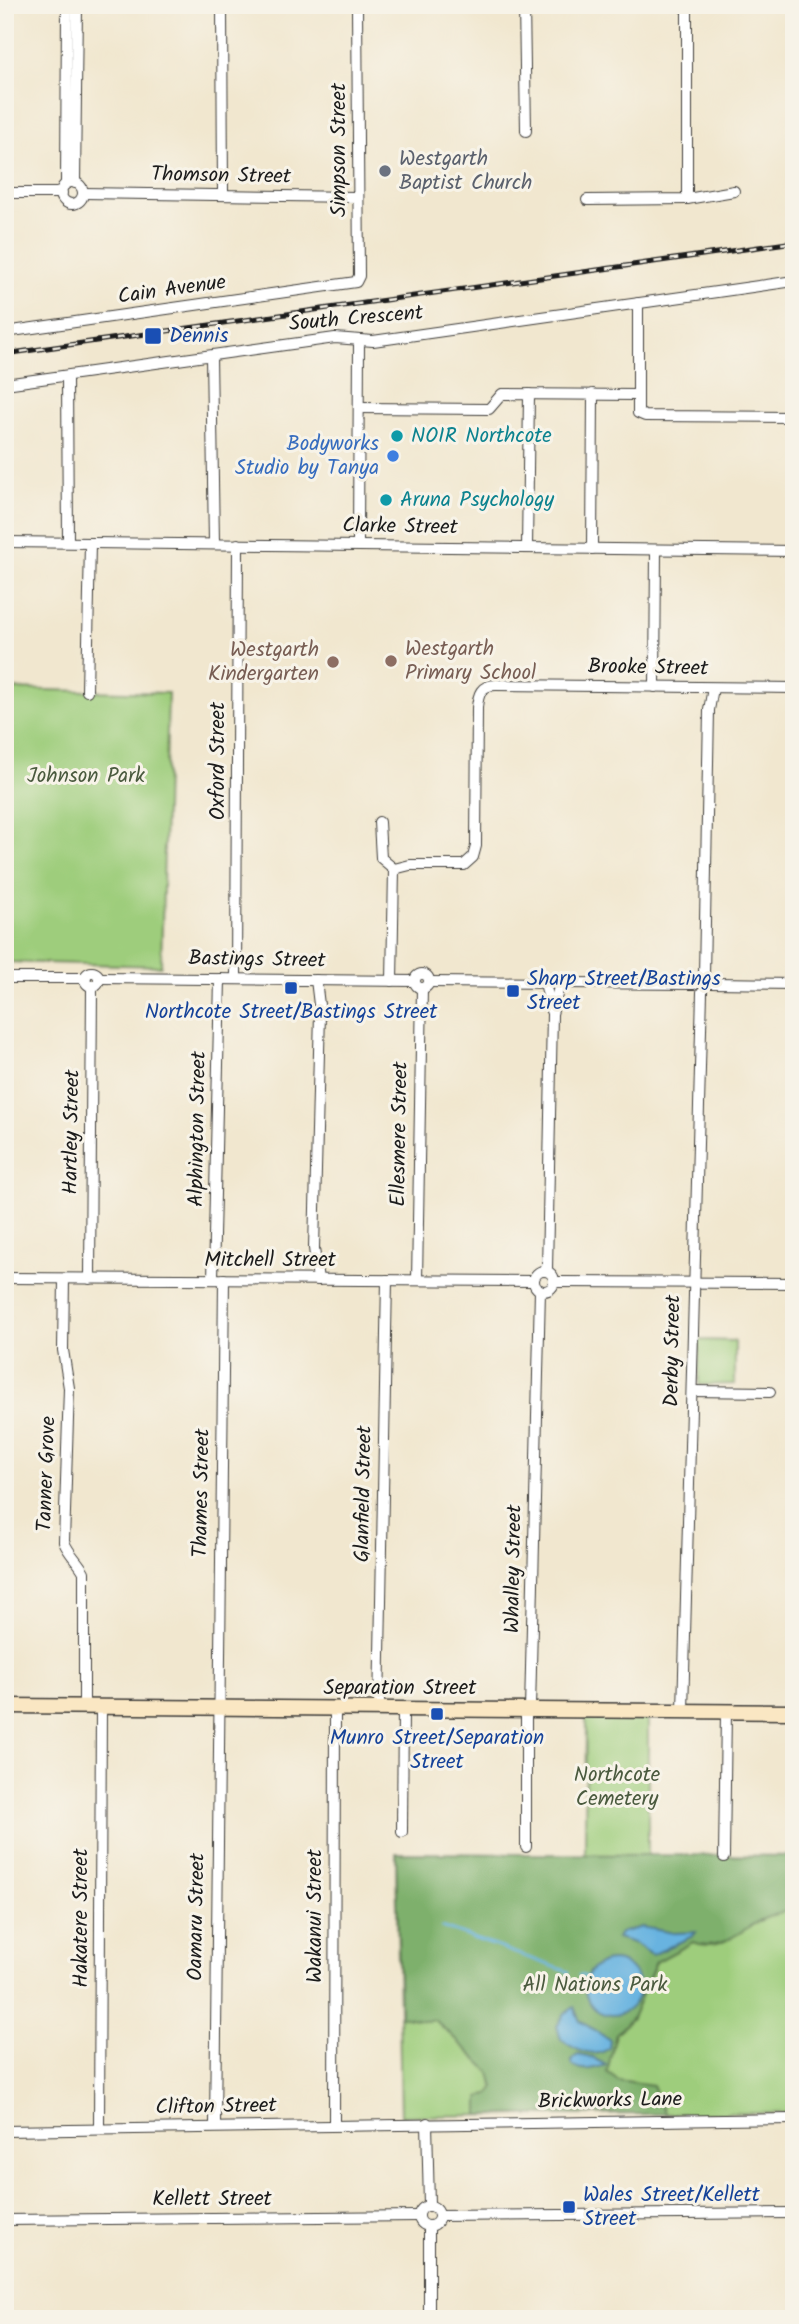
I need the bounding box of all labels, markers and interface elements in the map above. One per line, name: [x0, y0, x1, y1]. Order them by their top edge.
street label: Simpson Street: [323, 82, 356, 217]
place label: Westgarth Baptist Church: [399, 143, 532, 200]
street label: Thomson Street: [151, 158, 292, 194]
marker: Westgarth Baptist Church: [377, 163, 393, 179]
street label: Cain Avenue: [116, 266, 229, 314]
street label: South Crescent: [288, 297, 425, 341]
place label: Dennis: [169, 320, 228, 353]
marker: Dennis: [143, 326, 163, 346]
place label: NOIR Northcote: [411, 420, 552, 453]
place label: Bodyworks Studio by Tanya: [235, 428, 379, 485]
marker: NOIR Northcote: [389, 428, 405, 444]
marker: Bodyworks Studio by Tanya: [385, 448, 401, 464]
place label: Aruna Psychology: [400, 484, 554, 517]
marker: Aruna Psychology: [378, 492, 394, 508]
street label: Clarke Street: [342, 509, 459, 545]
place label: Westgarth Primary School: [405, 633, 536, 690]
place label: Westgarth Kindergarten: [208, 634, 319, 691]
street label: Brooke Street: [588, 650, 709, 686]
marker: Westgarth Primary School: [383, 653, 399, 669]
marker: Westgarth Kindergarten: [325, 654, 341, 670]
street label: Oxford Street: [202, 701, 235, 820]
park label: Johnson Park: [27, 760, 145, 793]
street label: Bastings Street: [188, 942, 327, 978]
place label: Sharp Street/Bastings Street: [527, 963, 721, 1020]
marker: Northcote Street/Bastings Street: [283, 980, 299, 996]
marker: Sharp Street/Bastings Street: [505, 983, 521, 999]
place label: Northcote Street/Bastings Street: [145, 996, 438, 1029]
street label: Alphington Street: [180, 1050, 216, 1207]
street label: Ellesmere Street: [382, 1060, 418, 1207]
street label: Hartley Street: [54, 1068, 90, 1195]
street label: Mitchell Street: [204, 1244, 337, 1277]
street label: Derby Street: [656, 1294, 690, 1408]
street label: Tanner Grove: [28, 1415, 66, 1532]
street label: Glanfield Street: [346, 1424, 382, 1563]
street label: Thames Street: [184, 1427, 220, 1558]
street label: Whalley Street: [496, 1503, 532, 1634]
street label: Separation Street: [324, 1672, 477, 1705]
marker: Munro Street/Separation Street: [429, 1706, 445, 1722]
place label: Munro Street/Separation Street: [330, 1722, 544, 1779]
park label: Northcote Cemetery: [574, 1759, 661, 1816]
street label: Hakatere Street: [65, 1847, 98, 1988]
street label: Wakanui Street: [299, 1848, 332, 1983]
street label: Oamaru Street: [179, 1852, 215, 1981]
park label: All Nations Park: [523, 1969, 668, 2002]
street label: Brickworks Lane: [538, 2083, 683, 2119]
street label: Clifton Street: [155, 2089, 278, 2125]
place label: Wales Street/Kellett Street: [583, 2179, 761, 2236]
street label: Kellett Street: [152, 2183, 273, 2216]
marker: Wales Street/Kellett Street: [561, 2199, 577, 2215]

